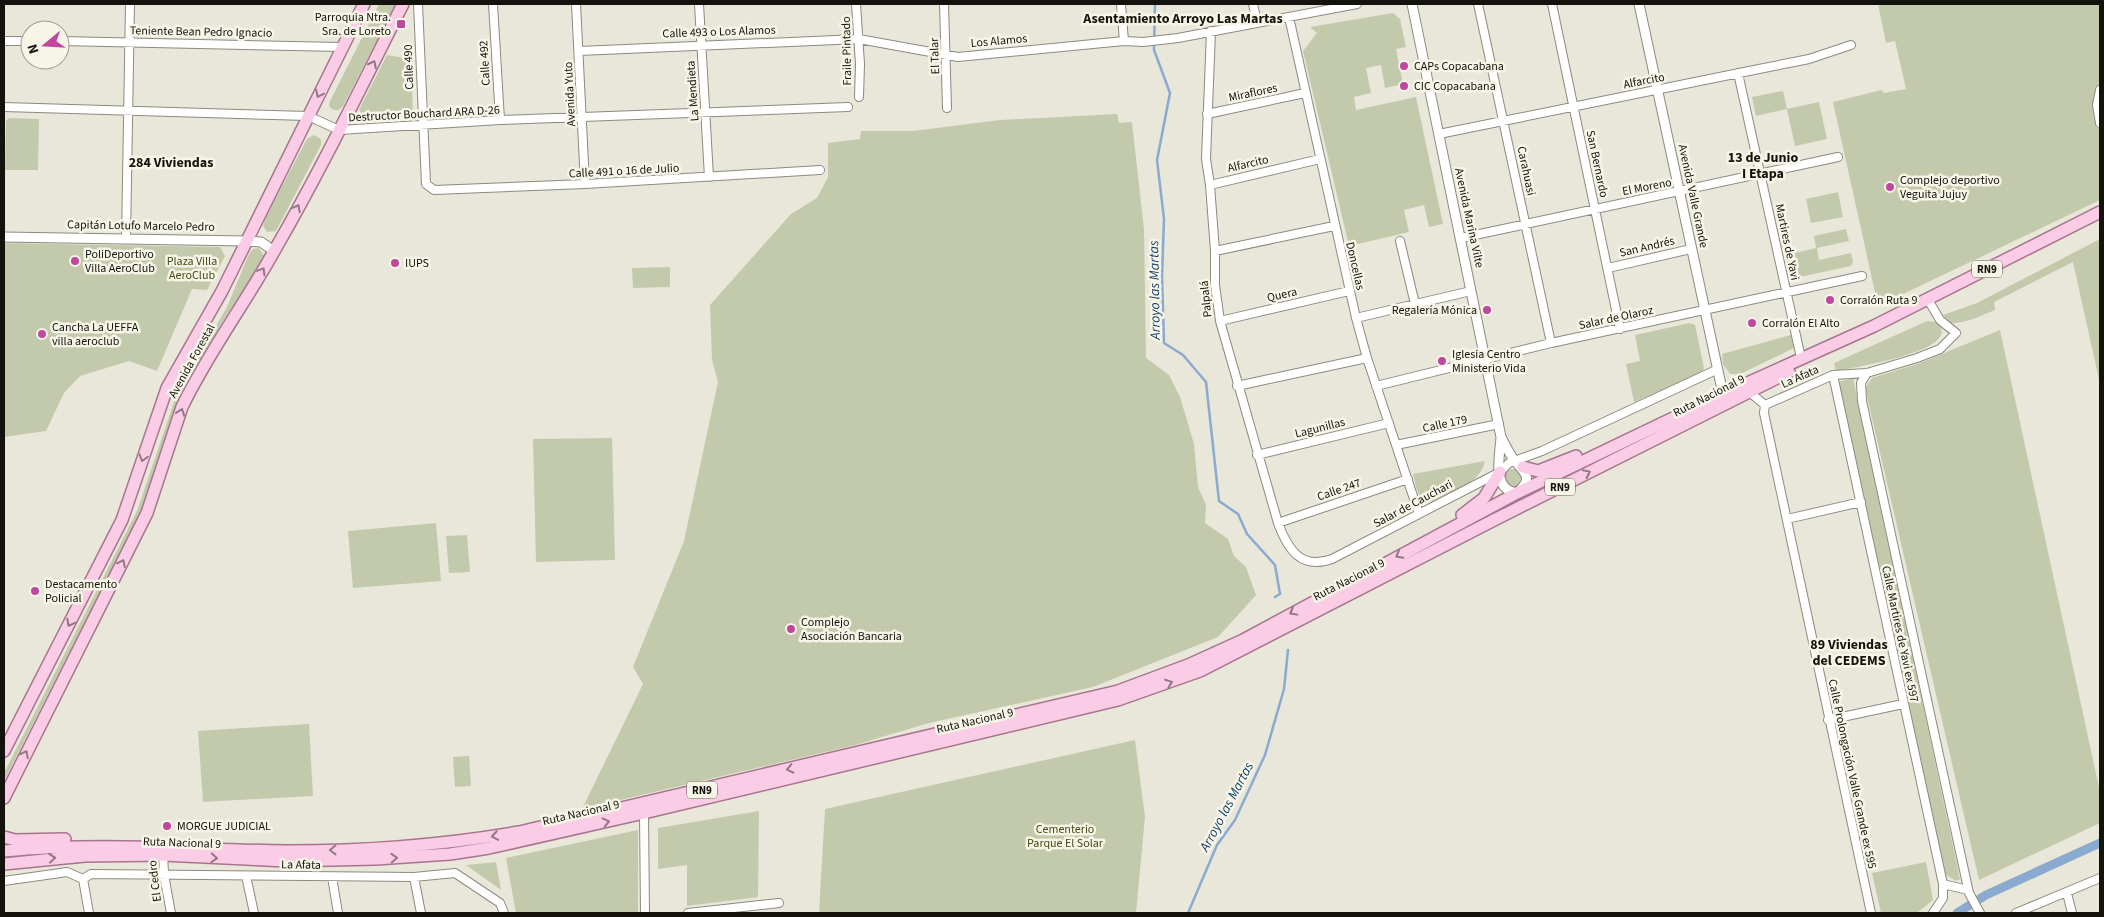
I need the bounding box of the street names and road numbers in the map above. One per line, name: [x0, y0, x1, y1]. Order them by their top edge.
street label: Fraile Pintado: [838, 16, 856, 86]
street label: Teniente Bean Pedro Ignacio: [130, 22, 272, 42]
street label: Calle 493 o Los Alamos: [662, 22, 776, 42]
street label: Los Alamos: [970, 30, 1028, 52]
street label: El Talar: [926, 37, 944, 75]
street label: Calle 492: [475, 40, 495, 86]
street label: Calle 490: [400, 44, 418, 90]
street label: La Mendieta: [682, 60, 704, 122]
street label: Avenida Yuto: [560, 61, 580, 127]
street label: Alfarcito: [1622, 69, 1666, 93]
street label: Miraflores: [1227, 80, 1279, 106]
street label: Destructor Bouchard ARA D-26: [348, 102, 500, 126]
street label: San Bernardo: [1582, 129, 1612, 199]
street label: Avenida Valle Grande: [1674, 143, 1712, 249]
street label: Carahuasi: [1512, 145, 1540, 197]
street label: Alfarcito: [1226, 151, 1270, 177]
street label: Calle 491 o 16 de Julio: [568, 160, 680, 182]
street label: Avenida Marina Vilte: [1450, 167, 1488, 269]
street label: El Moreno: [1621, 174, 1673, 200]
street label: Martires de Yavi: [1771, 202, 1803, 282]
street label: Capitán Lotufo Marcelo Pedro: [67, 216, 215, 236]
street label: San Andrés: [1618, 232, 1676, 262]
street label: Doncellas: [1341, 240, 1369, 292]
road number: RN9: [1972, 260, 2002, 278]
street label: Palpalá: [1196, 280, 1216, 318]
street label: Quera: [1265, 283, 1299, 307]
street label: Salar de Olaroz: [1577, 302, 1655, 334]
street label: Avenida Forestal: [165, 321, 219, 401]
street label: La Afata: [1778, 361, 1822, 393]
street label: Ruta Nacional 9: [1670, 371, 1748, 421]
street label: Calle 179: [1421, 411, 1469, 437]
street label: Lagunillas: [1293, 414, 1347, 442]
street label: Calle 247: [1315, 475, 1363, 505]
street label: Salar de Cauchari: [1370, 476, 1456, 532]
road number: RN9: [1545, 478, 1575, 496]
street label: Ruta Nacional 9: [1310, 555, 1388, 605]
street label: Calle Martires de Yavi ex 597: [1877, 564, 1923, 704]
street label: Calle Prolongación Valle Grande ex 595: [1824, 678, 1880, 870]
street label: Ruta Nacional 9: [935, 704, 1015, 738]
road number: RN9: [687, 782, 717, 798]
street label: Ruta Nacional 9: [541, 796, 621, 830]
street label: Ruta Nacional 9: [143, 833, 221, 853]
street label: La Afata: [281, 856, 321, 874]
street label: El Cedro: [144, 859, 166, 903]

